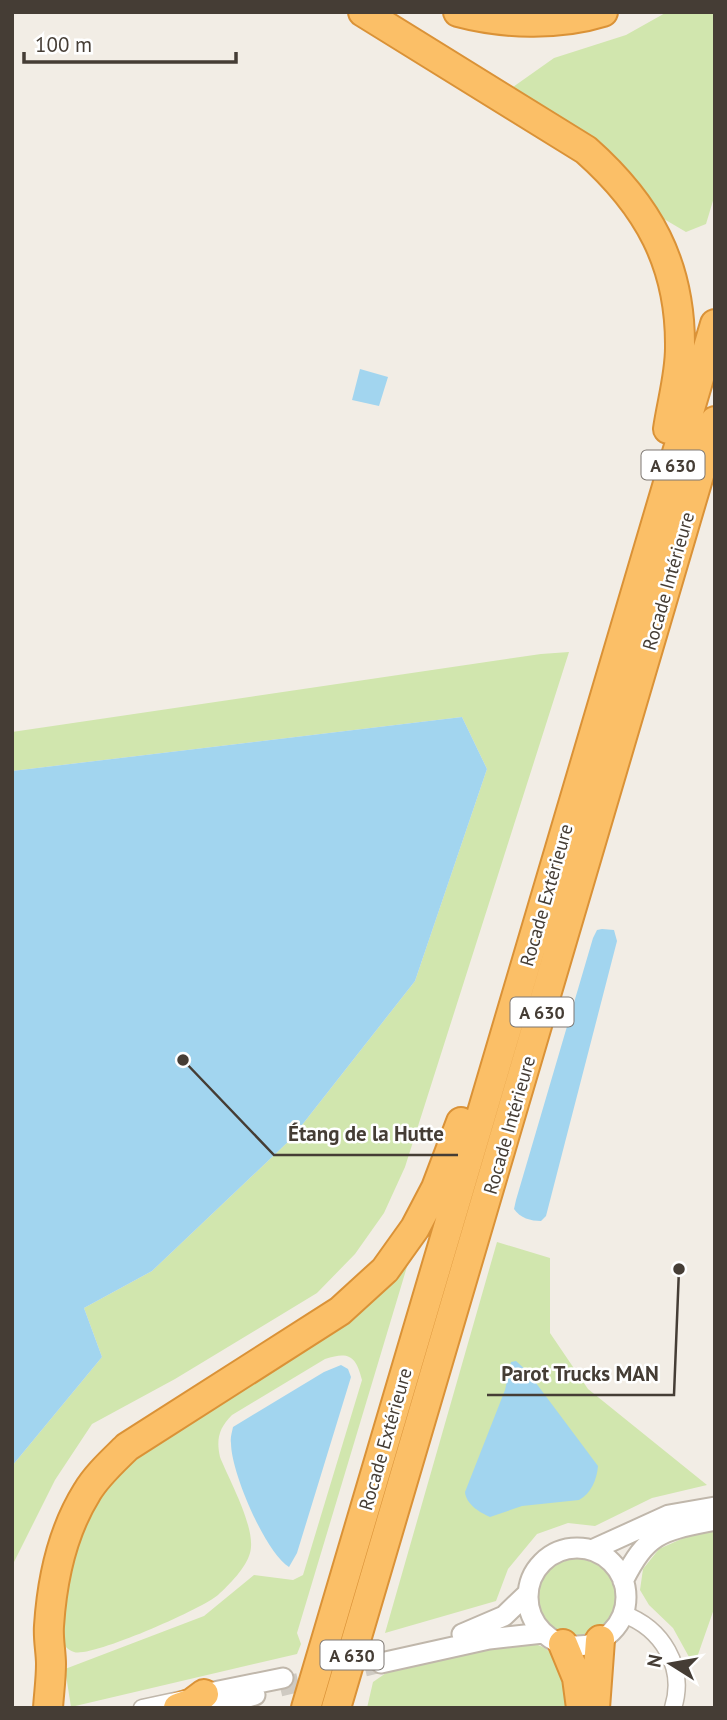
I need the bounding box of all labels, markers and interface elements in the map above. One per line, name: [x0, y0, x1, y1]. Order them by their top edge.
scale bar: [24, 21, 236, 65]
text: 100 m: [35, 31, 92, 58]
road number: A 630: [642, 450, 704, 480]
street label: Rocade Intérieure: [637, 509, 699, 653]
street label: Rocade Extérieure: [514, 821, 578, 969]
road number: A 630: [510, 998, 574, 1027]
street label: Rocade Intérieure: [478, 1053, 540, 1197]
callout: Étang de la Hutte: [274, 1113, 458, 1155]
text: Étang de la Hutte: [288, 1120, 444, 1147]
callout: Parot Trucks MAN: [487, 1353, 674, 1395]
text: Parot Trucks MAN: [501, 1360, 659, 1387]
street label: Rocade Extérieure: [353, 1365, 417, 1513]
north arrow: [636, 1629, 706, 1699]
road number: A 630: [320, 1640, 384, 1670]
text: N: [641, 1652, 667, 1669]

